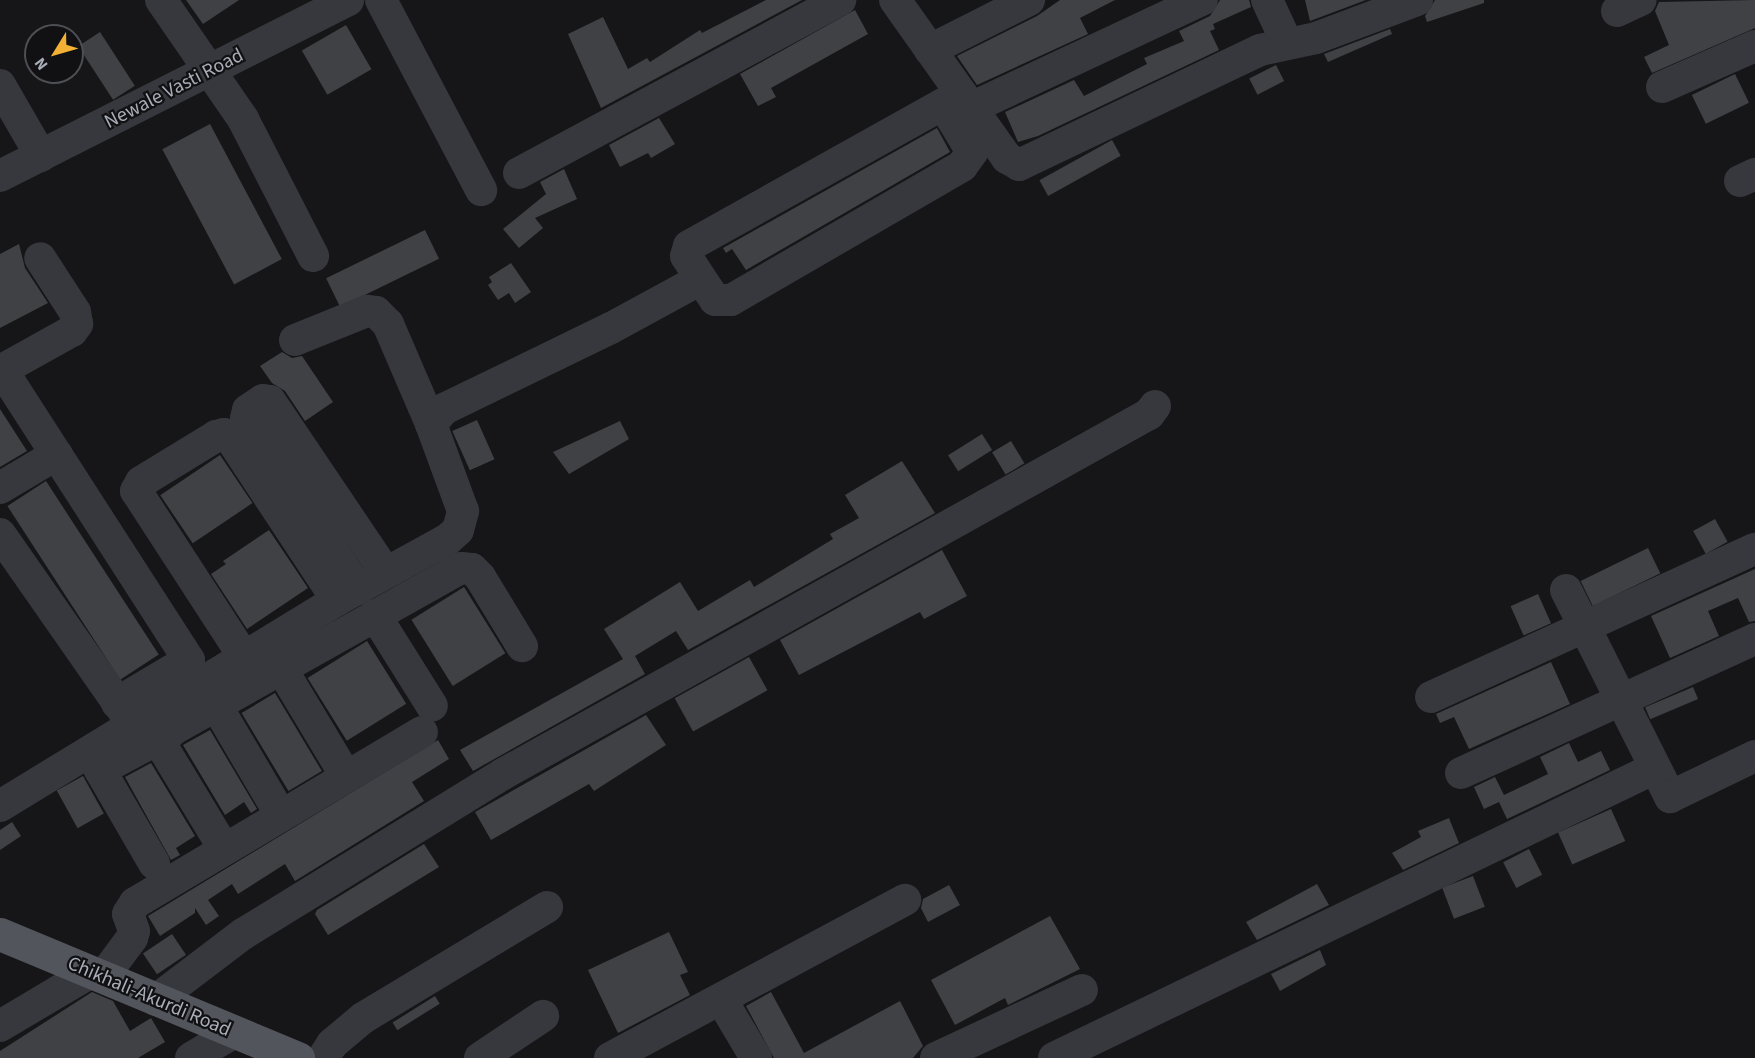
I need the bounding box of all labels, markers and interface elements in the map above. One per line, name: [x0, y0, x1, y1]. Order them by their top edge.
north arrow: [24, 24, 84, 84]
street label: Newale Vasti Road: [100, 44, 248, 134]
text: N: [29, 53, 53, 75]
street label: Chikhali-Akurdi Road: [64, 952, 234, 1042]

